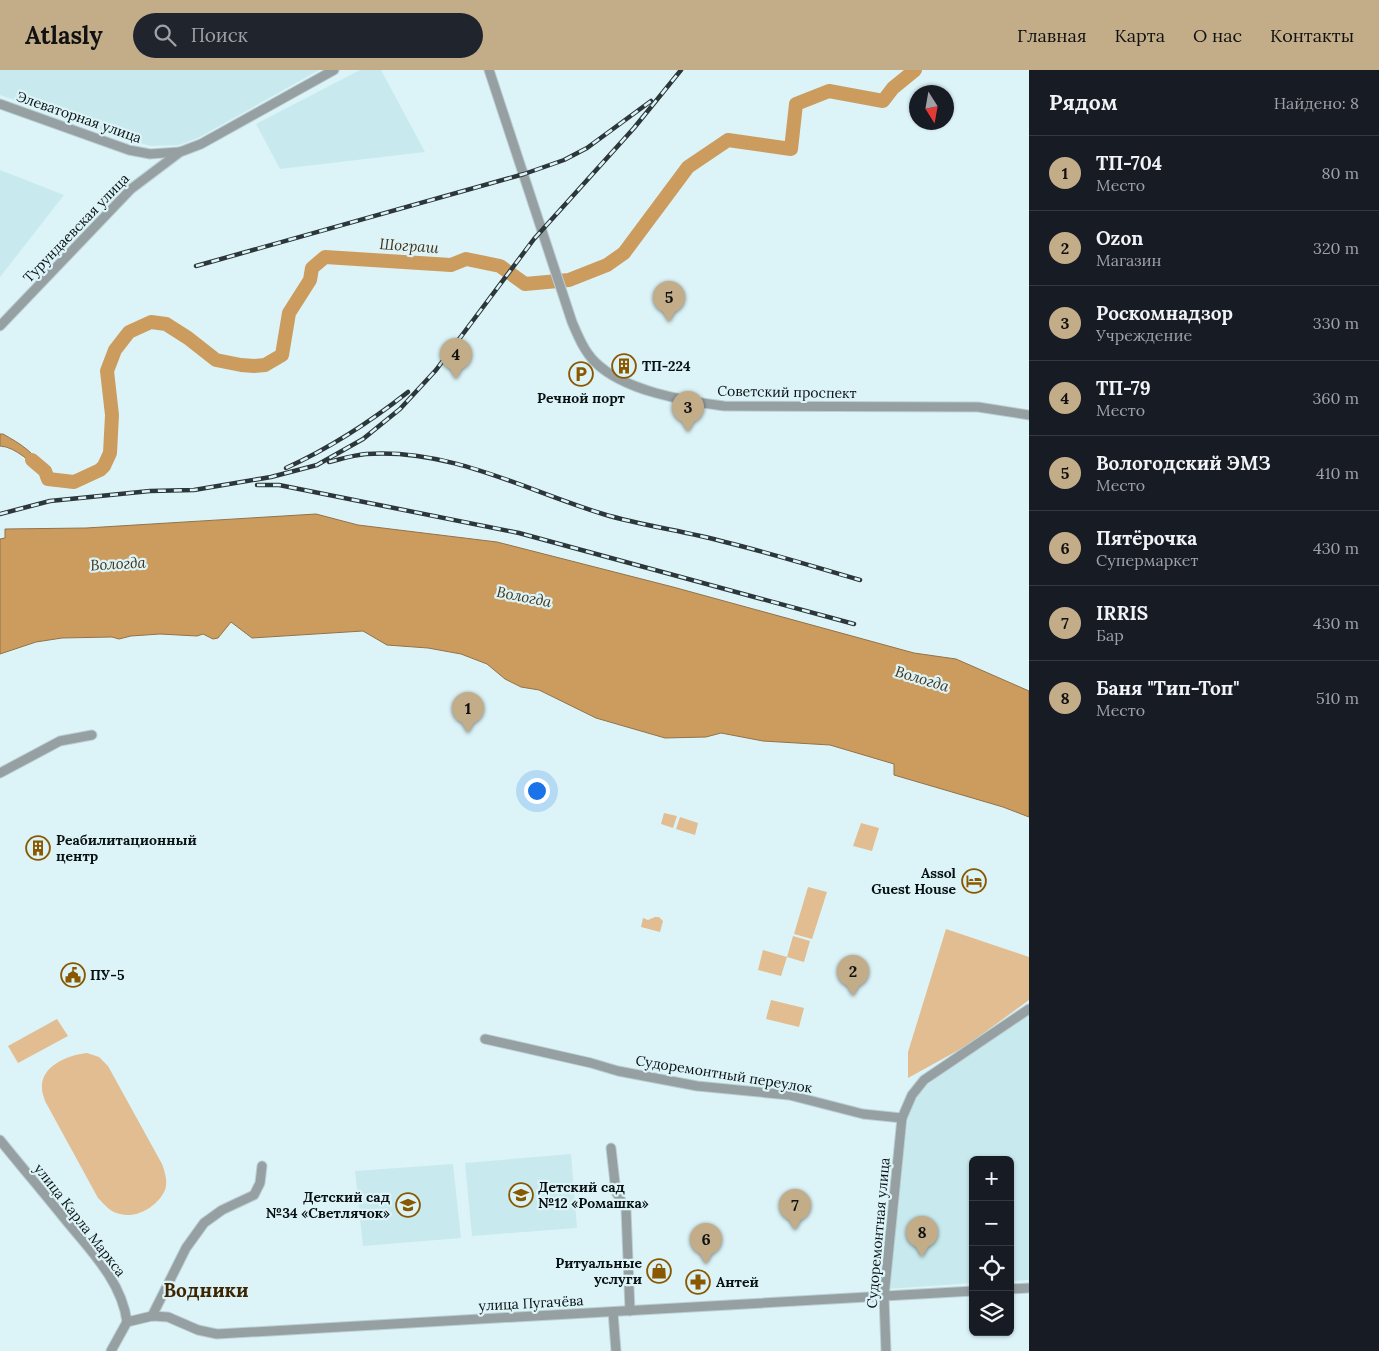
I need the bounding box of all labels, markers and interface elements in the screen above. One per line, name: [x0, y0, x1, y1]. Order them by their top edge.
search box: [133, 13, 483, 58]
text: Atlasly: [25, 20, 103, 51]
icon: search: [151, 21, 179, 49]
text: Поиск: [191, 23, 248, 47]
text: Главная: [1017, 24, 1086, 47]
text: Карта: [1114, 24, 1165, 47]
text: О нас: [1193, 24, 1242, 47]
text: Контакты: [1270, 24, 1354, 47]
north arrow: [909, 85, 954, 130]
street label: Элеваторная улица: [14, 87, 144, 147]
text: Рядом: [1049, 89, 1118, 116]
text: Найдено: 8: [1274, 93, 1359, 113]
text: ТП-704: [1096, 151, 1162, 175]
text: 1: [1062, 163, 1068, 183]
text: 80 m: [1322, 163, 1359, 183]
street label: Турундаевская улица: [19, 170, 133, 286]
text: Место: [1096, 175, 1145, 195]
text: Ozon: [1096, 226, 1143, 250]
water label: Шограш: [379, 234, 440, 257]
text: 2: [1061, 238, 1069, 258]
text: 320 m: [1313, 238, 1359, 258]
text: Магазин: [1096, 250, 1162, 270]
pin: 5: [653, 281, 685, 322]
text: Роскомнадзор: [1096, 301, 1233, 325]
text: 3: [1061, 313, 1069, 333]
text: 330 m: [1313, 313, 1359, 333]
text: Учреждение: [1096, 325, 1192, 345]
pin: 4: [440, 338, 472, 379]
building icon: ТП-224: [611, 353, 637, 379]
place label: ТП-224: [642, 357, 691, 375]
parking icon: Речной порт: [568, 361, 594, 387]
text: ТП-79: [1096, 376, 1151, 400]
street label: Советский проспект: [717, 382, 857, 402]
text: 4: [1061, 388, 1069, 408]
text: 360 m: [1312, 388, 1359, 408]
place label: Речной порт: [537, 389, 626, 407]
pin: 3: [672, 391, 704, 432]
text: Место: [1096, 400, 1145, 420]
text: Вологодский ЭМЗ: [1096, 451, 1271, 475]
text: 5: [1061, 463, 1069, 483]
text: 410 m: [1316, 463, 1359, 483]
text: Место: [1096, 475, 1145, 495]
text: Пятёрочка: [1096, 526, 1197, 550]
text: 6: [1060, 538, 1070, 558]
text: 430 m: [1313, 538, 1359, 558]
text: Супермаркет: [1096, 550, 1198, 570]
water label: Вологда: [90, 553, 147, 574]
water label: Вологда: [495, 582, 554, 611]
text: IRRIS: [1096, 601, 1148, 625]
text: 7: [1061, 613, 1069, 633]
text: 430 m: [1313, 613, 1359, 633]
text: Бар: [1096, 625, 1124, 645]
water label: Вологда: [893, 661, 952, 696]
text: Баня "Тип-Топ": [1096, 676, 1239, 700]
text: 8: [1060, 688, 1070, 708]
text: 510 m: [1316, 688, 1359, 708]
pin: 1: [452, 692, 484, 733]
text: Место: [1096, 700, 1145, 720]
your location: [524, 778, 550, 804]
place label: Реабилитационный центр: [56, 831, 197, 865]
building icon: Реабилитационный центр: [25, 835, 51, 861]
place label: Assol Guest House: [871, 864, 957, 898]
hotel icon: Assol Guest House: [961, 868, 987, 894]
pin: 2: [837, 955, 869, 996]
public building icon: ПУ-5: [60, 962, 86, 988]
place label: ПУ-5: [90, 966, 125, 984]
street label: Судоремонтный переулок: [634, 1051, 814, 1097]
map controls: [969, 1156, 1014, 1336]
button: +: [969, 1156, 1014, 1201]
street label: Судоремонтная улица: [862, 1157, 894, 1309]
street label: улица Карла Маркса: [30, 1160, 130, 1280]
place label: Детский сад №12 «Ромашка»: [538, 1178, 649, 1212]
school or university icon: Детский сад №12 «Ромашка»: [508, 1182, 534, 1208]
place label: Детский сад №34 «Светлячок»: [266, 1188, 390, 1222]
pin: 7: [779, 1189, 811, 1230]
school or university icon: Детский сад №34 «Светлячок»: [395, 1192, 421, 1218]
button: −: [969, 1201, 1014, 1246]
pin: 8: [906, 1216, 938, 1257]
pin: 6: [690, 1223, 722, 1264]
button: locate: [969, 1246, 1014, 1291]
place label: Ритуальные услуги: [555, 1254, 642, 1288]
shop icon: Ритуальные услуги: [646, 1258, 672, 1284]
pharmacy icon: Антей: [685, 1269, 711, 1295]
place label: Антей: [716, 1273, 759, 1291]
district label: Водники: [164, 1278, 248, 1302]
street label: улица Пугачёва: [478, 1291, 584, 1315]
button: layers: [969, 1291, 1014, 1336]

